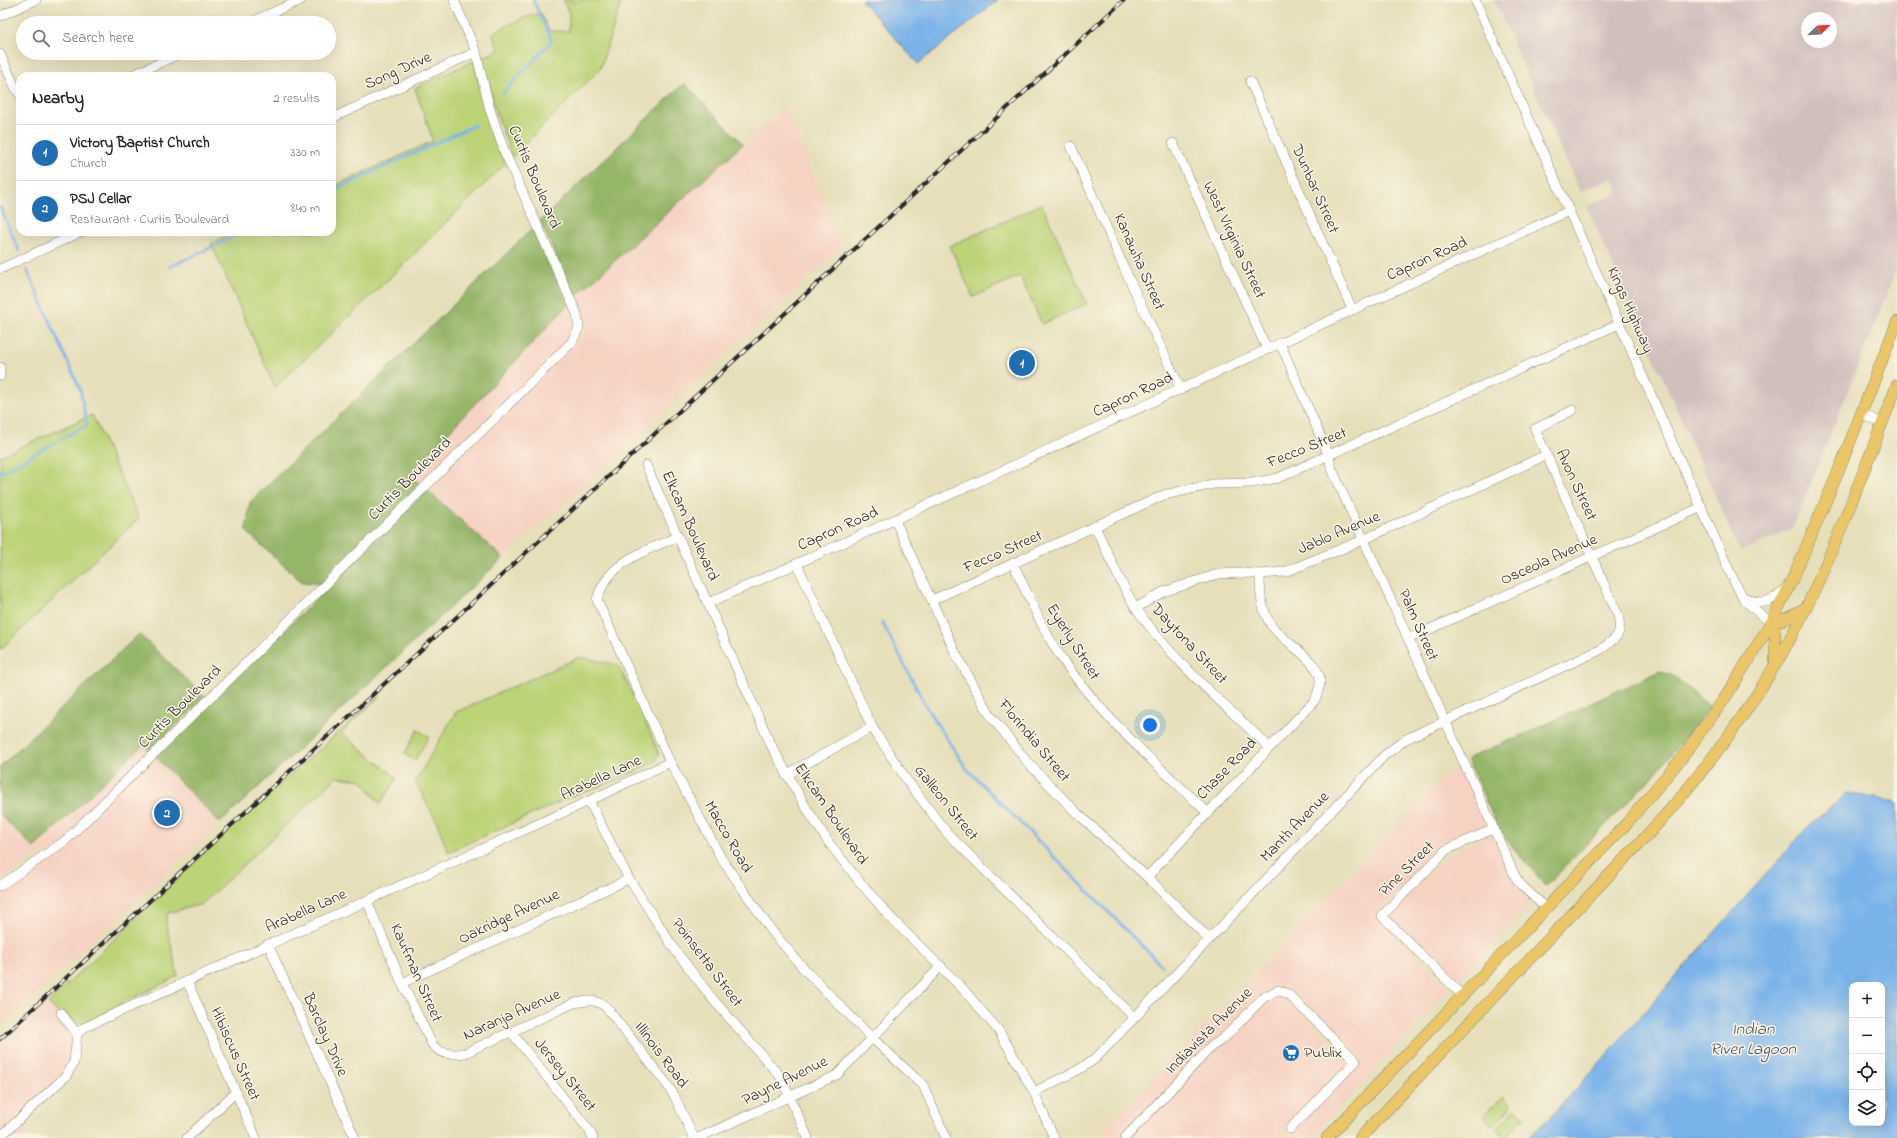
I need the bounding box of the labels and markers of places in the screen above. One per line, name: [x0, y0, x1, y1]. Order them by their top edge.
pin: 1: [1009, 348, 1035, 378]
pin: 2: [154, 798, 180, 828]
place label: Publix: [1304, 1041, 1342, 1065]
supermarket icon: Publix: [1281, 1043, 1301, 1063]

